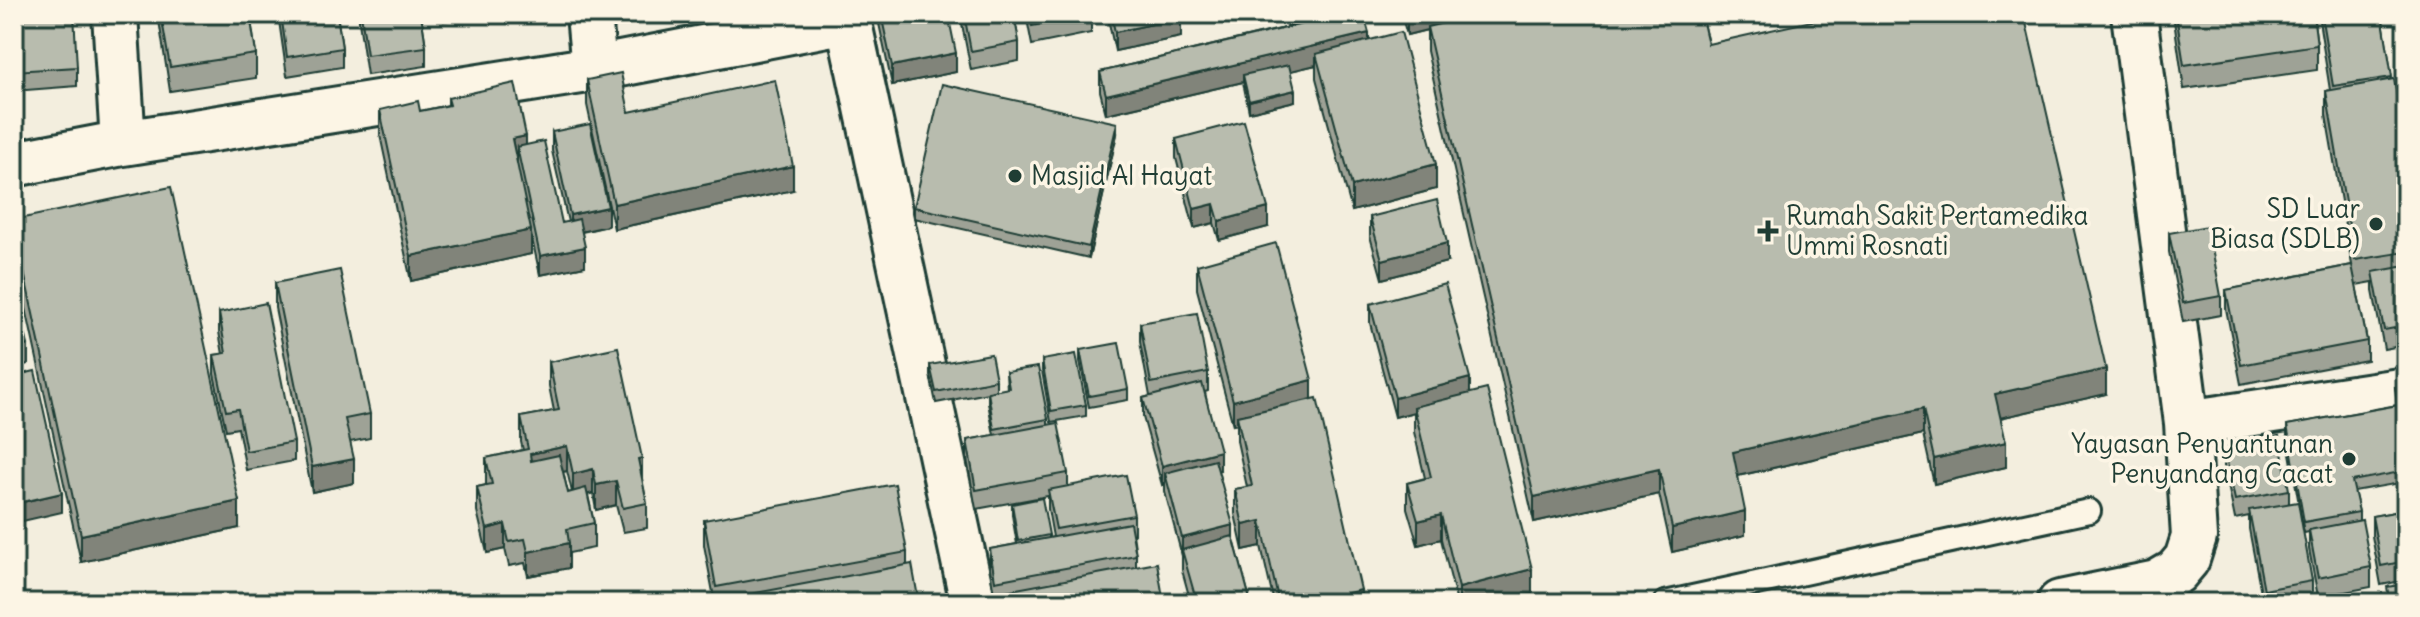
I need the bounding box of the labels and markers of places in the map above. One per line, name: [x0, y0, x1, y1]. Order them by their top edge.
place label: Masjid Al Hayat: [1031, 159, 1212, 192]
marker: Masjid Al Hayat: [1006, 167, 1024, 185]
place label: SD Luar Biasa (SDLB): [2210, 192, 2360, 255]
place label: Rumah Sakit Pertamedika Ummi Rosnati: [1786, 199, 2088, 262]
marker: SD Luar Biasa (SDLB): [2367, 215, 2385, 233]
marker: Rumah Sakit Pertamedika Ummi Rosnati: [1757, 220, 1779, 242]
place label: Yayasan Penyantunan Penyandang Cacat: [2071, 427, 2333, 490]
marker: Yayasan Penyantunan Penyandang Cacat: [2340, 450, 2358, 468]

